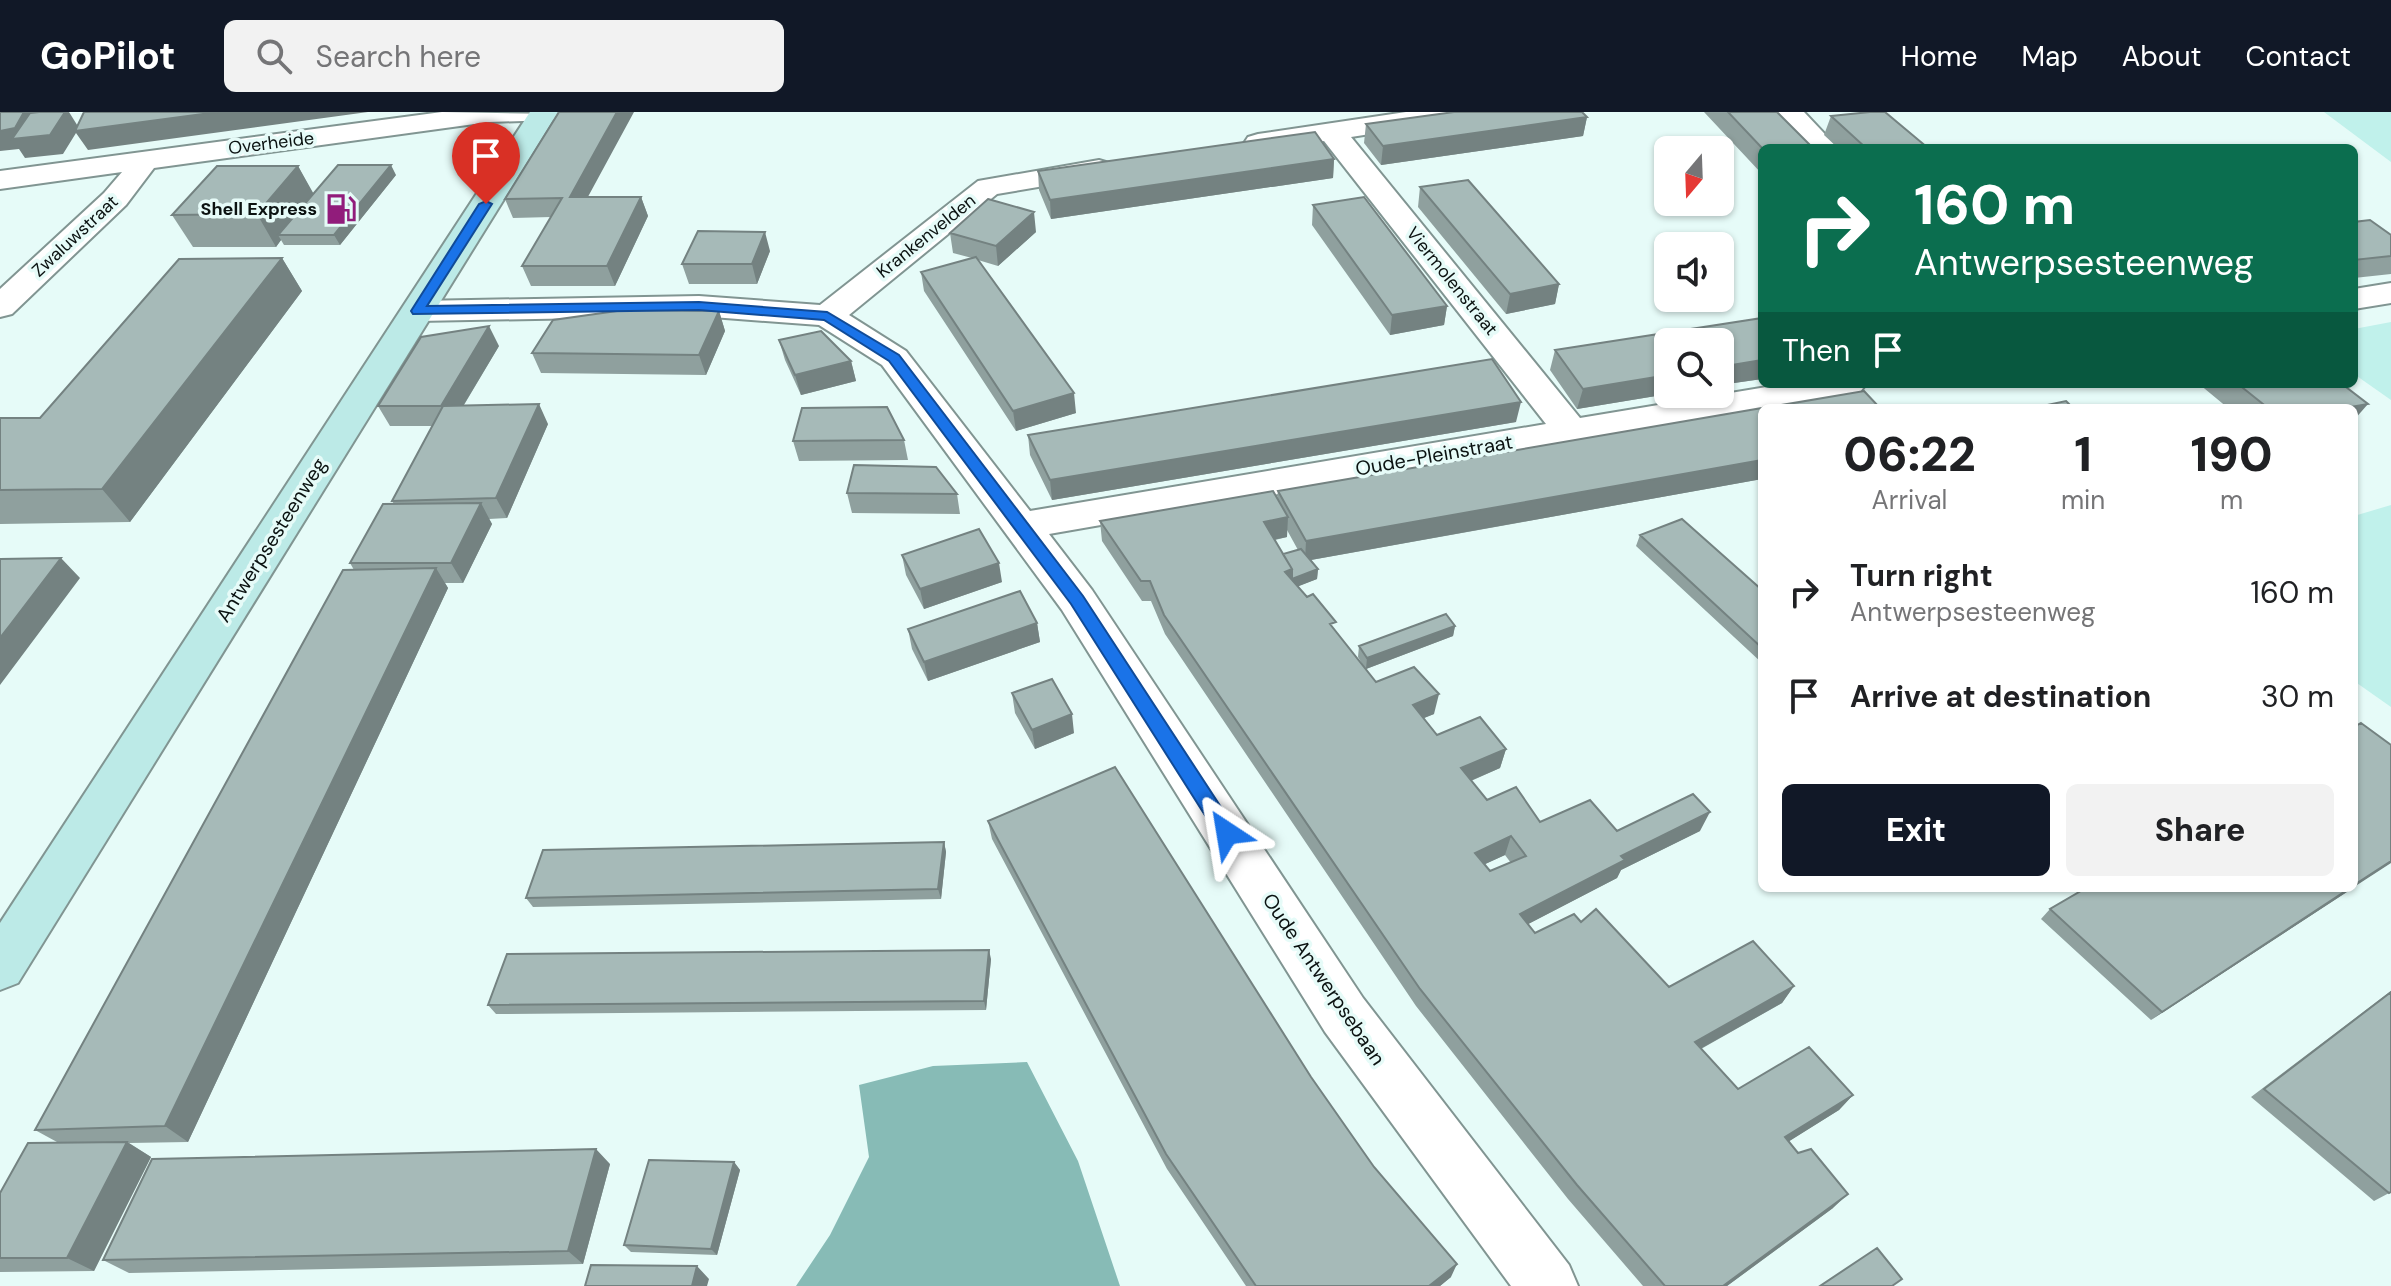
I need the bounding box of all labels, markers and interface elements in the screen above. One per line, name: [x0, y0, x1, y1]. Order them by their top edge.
search box: [224, 20, 784, 92]
text: GoPilot: [40, 31, 176, 81]
icon: search: [252, 34, 296, 78]
text: Search here: [316, 37, 481, 76]
text: Home: [1901, 38, 1977, 75]
text: Map: [2021, 38, 2078, 75]
text: About: [2122, 38, 2201, 75]
text: Contact: [2245, 38, 2351, 75]
pin: [452, 122, 520, 204]
street label: Overheide: [227, 126, 315, 160]
icon: arrive: [464, 134, 508, 178]
north arrow: [1654, 136, 1734, 216]
map controls: [1654, 136, 1734, 408]
text: 160 m: [1914, 168, 2075, 241]
icon: right: [1782, 176, 1886, 280]
street label: Krankenvelden: [871, 189, 981, 283]
street label: Zwaluwstraat: [27, 190, 123, 282]
fuel station icon: Shell Express: [324, 192, 358, 226]
place label: Shell Express: [201, 197, 317, 221]
street label: Viermolenstraat: [1401, 222, 1503, 340]
button: sound: [1654, 232, 1734, 312]
text: Antwerpsesteenweg: [1914, 239, 2254, 286]
button: search: [1654, 328, 1734, 408]
icon: arrive: [1866, 328, 1910, 372]
text: Then: [1782, 331, 1850, 370]
text: 06:22: [1843, 423, 1976, 486]
text: 1: [2074, 423, 2092, 486]
text: 190: [2191, 423, 2273, 486]
street label: Oude-Pleinstraat: [1353, 428, 1515, 482]
street label: Antwerpsesteenweg: [210, 453, 332, 627]
text: Arrival: [1872, 483, 1947, 517]
text: min: [2061, 483, 2105, 517]
text: m: [2220, 483, 2243, 517]
text: Turn right: [1850, 556, 1993, 595]
icon: right: [1782, 570, 1826, 614]
text: 160 m: [2251, 573, 2334, 612]
text: Antwerpsesteenweg: [1850, 595, 2096, 629]
icon: arrive: [1782, 674, 1826, 718]
text: Arrive at destination: [1850, 677, 2151, 716]
text: 30 m: [2261, 677, 2334, 716]
button: Exit: [1782, 784, 2050, 876]
button: Share: [2066, 784, 2334, 876]
position arrow: [1185, 791, 1269, 875]
street label: Oude Antwerpsebaan: [1257, 888, 1391, 1070]

